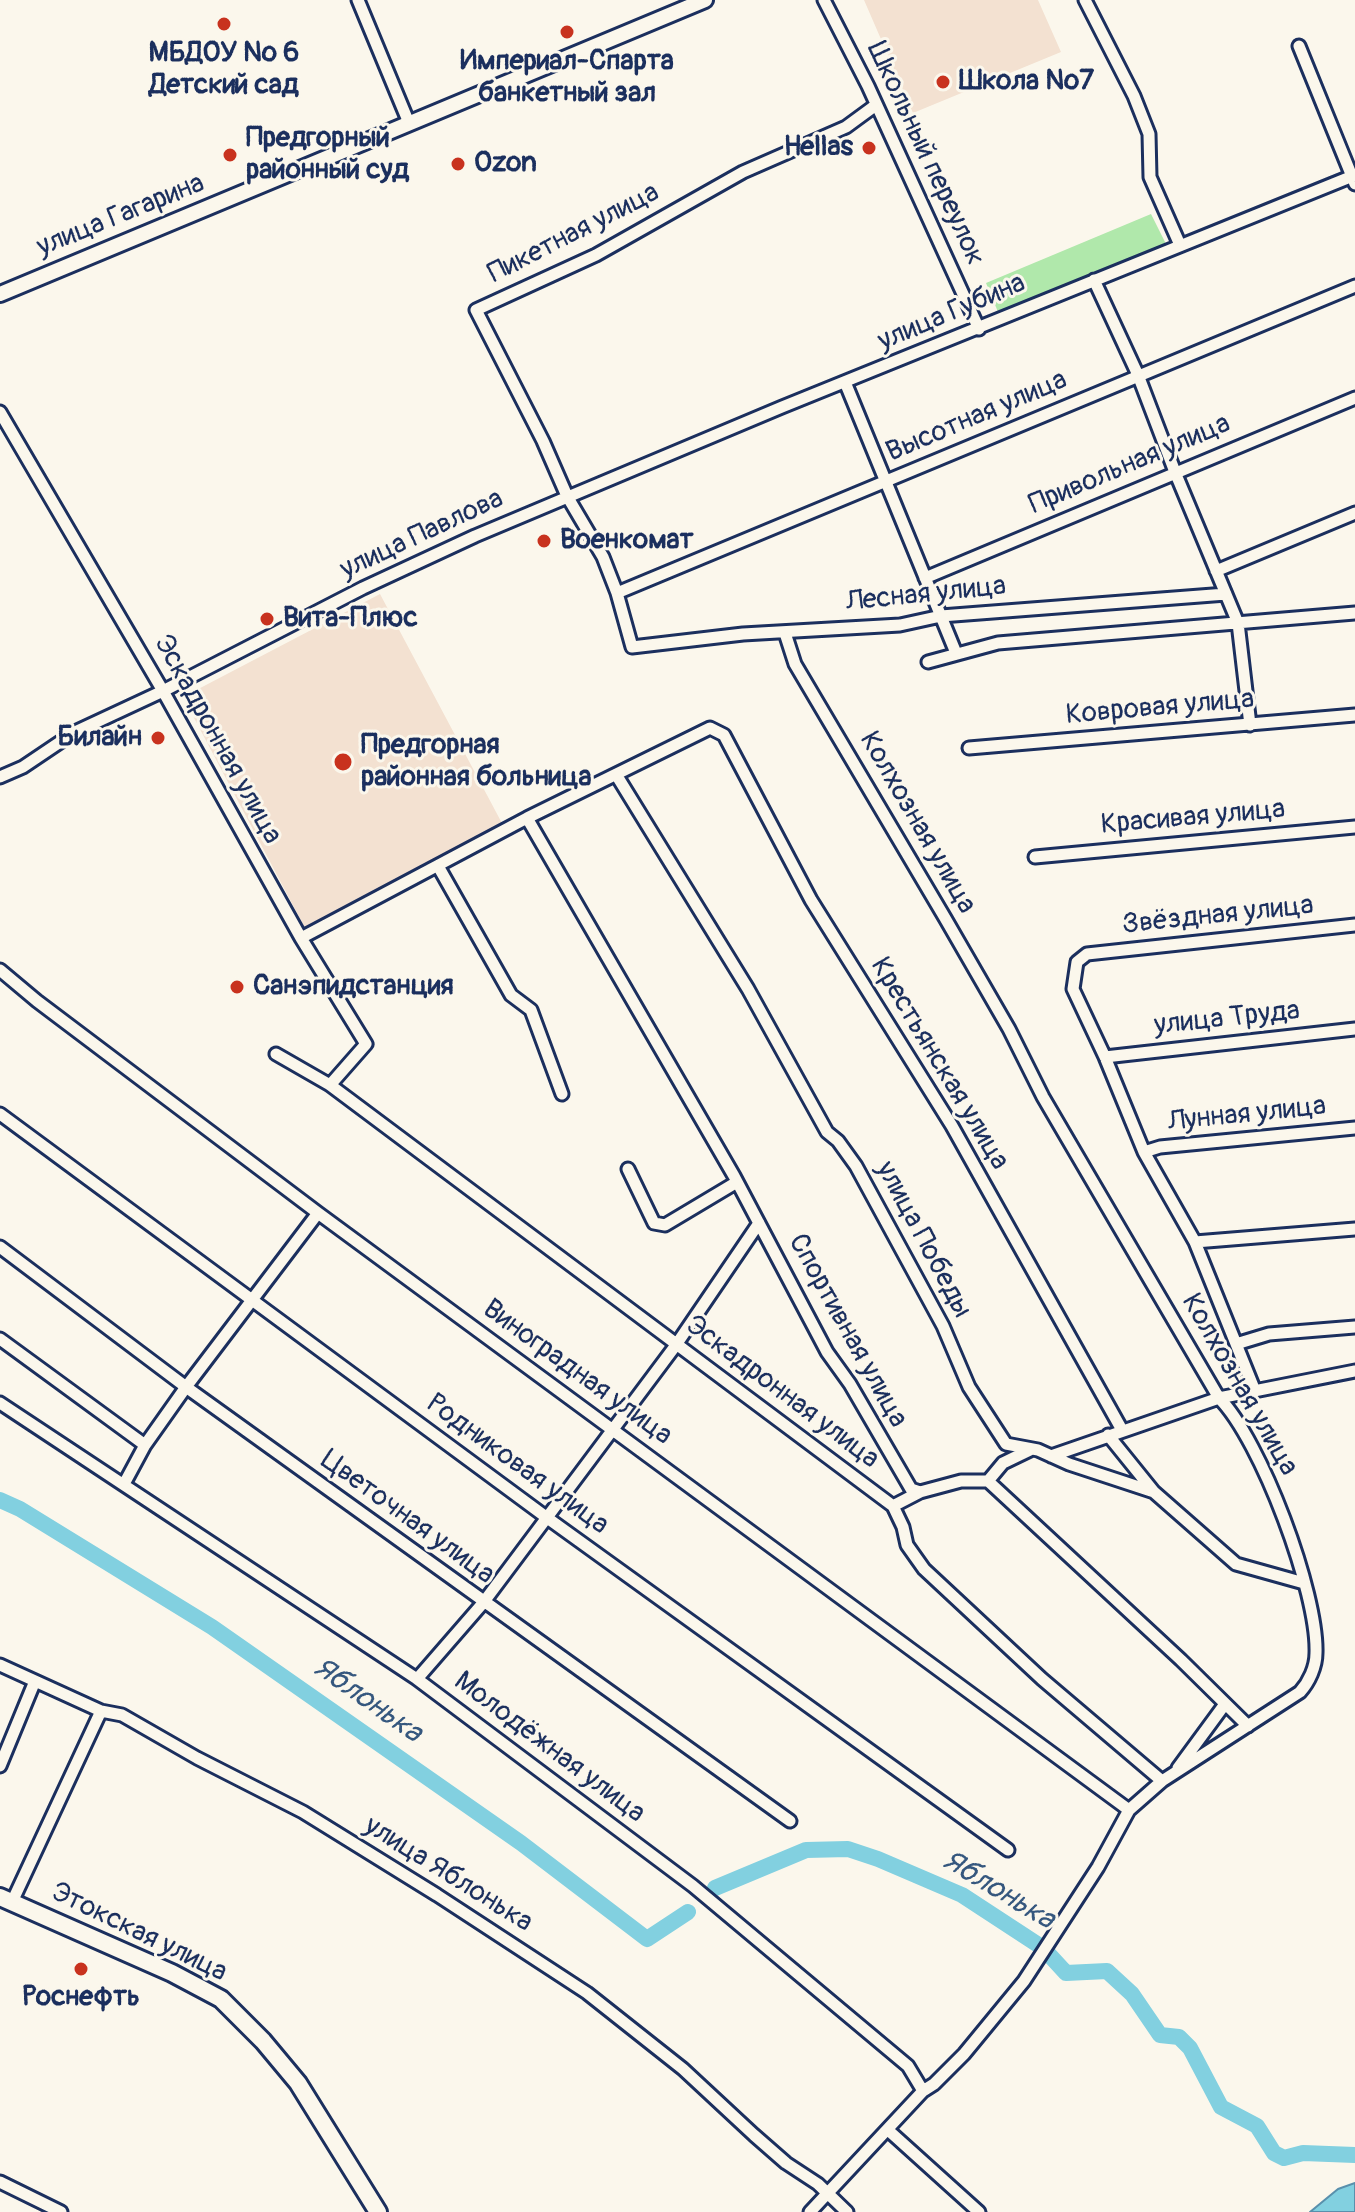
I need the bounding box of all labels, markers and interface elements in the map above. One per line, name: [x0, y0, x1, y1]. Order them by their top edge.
marker: МБДОУ № 6 Детский сад: [215, 15, 233, 33]
marker: Империал-Спарта банкетный зал: [558, 23, 576, 41]
place label: МБДОУ № 6 Детский сад: [149, 37, 299, 103]
street label: Школьный переулок: [858, 37, 992, 271]
place label: Империал-Спарта банкетный зал: [460, 45, 674, 111]
place label: Школа №7: [959, 65, 1094, 99]
marker: Школа №7: [934, 73, 952, 91]
place label: Предгорный районный суд: [246, 122, 409, 188]
place label: Hellas: [784, 131, 853, 165]
marker: Hellas: [860, 139, 878, 157]
marker: Предгорный районный суд: [221, 146, 239, 164]
place label: Ozon: [474, 147, 537, 181]
marker: Ozon: [449, 155, 467, 173]
street label: улица Гагарина: [32, 167, 210, 265]
street label: Пикетная улица: [483, 176, 665, 292]
street label: улица Губина: [873, 267, 1031, 359]
street label: Высотная улица: [882, 364, 1072, 470]
street label: Привольная улица: [1025, 408, 1235, 522]
street label: улица Павлова: [335, 483, 509, 587]
place label: Военкомат: [560, 524, 694, 558]
marker: Военкомат: [535, 532, 553, 550]
street label: Лесная улица: [844, 570, 1008, 620]
place label: Вита-Плюс: [283, 602, 418, 636]
marker: Вита-Плюс: [258, 610, 276, 628]
street label: Эскадронная улица: [146, 630, 288, 850]
street label: Ковровая улица: [1064, 683, 1256, 733]
place label: Билайн: [58, 721, 142, 755]
street label: Колхозная улица: [851, 726, 983, 920]
marker: Билайн: [149, 729, 167, 747]
place label: Предгорная районная больница: [361, 729, 592, 795]
marker: Предгорная районная больница: [332, 751, 354, 773]
street label: Красивая улица: [1100, 793, 1286, 843]
street label: Звёздная улица: [1121, 889, 1315, 943]
street label: Крестьянская улица: [862, 952, 1016, 1176]
place label: Санэпидстанция: [253, 970, 454, 1004]
marker: Санэпидстанция: [228, 978, 246, 996]
street label: улица Труда: [1152, 995, 1302, 1043]
street label: Лунная улица: [1166, 1090, 1328, 1140]
street label: улица Победы: [868, 1156, 978, 1324]
street label: Спортивная улица: [780, 1228, 914, 1434]
street label: Колхозная улица: [1173, 1288, 1305, 1482]
street label: Виноградная улица: [476, 1293, 678, 1453]
street label: Эскадронная улица: [679, 1309, 885, 1477]
street label: Родниковая улица: [419, 1388, 615, 1542]
street label: Цветочная улица: [314, 1444, 500, 1592]
water label: Яблонька: [306, 1650, 428, 1752]
street label: Молодёжная улица: [447, 1665, 651, 1831]
street label: улица Яблонька: [358, 1810, 538, 1940]
water label: Яблонька: [935, 1843, 1061, 1939]
street label: Этокская улица: [46, 1876, 232, 1990]
marker: Роснефть: [72, 1960, 90, 1978]
place label: Роснефть: [22, 1981, 140, 2015]

